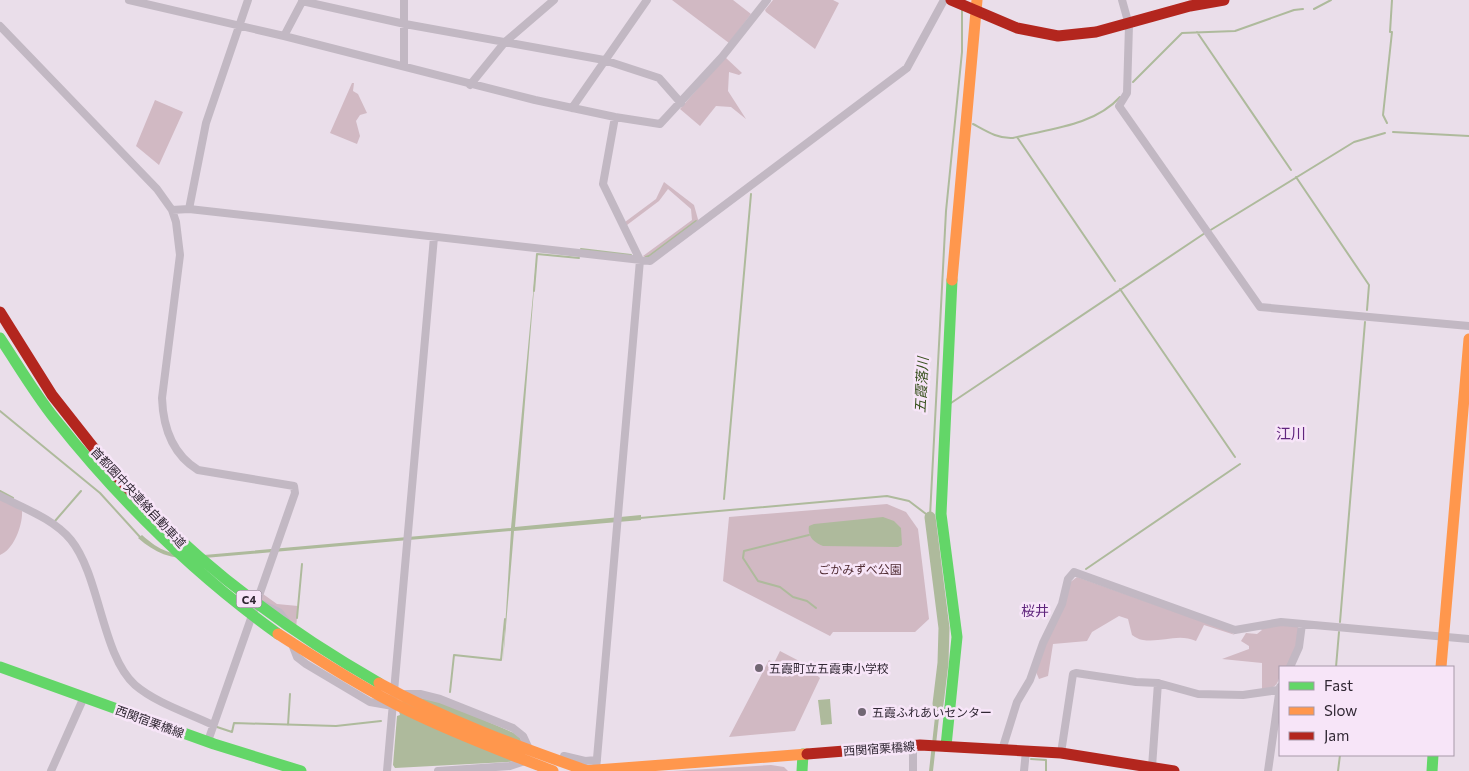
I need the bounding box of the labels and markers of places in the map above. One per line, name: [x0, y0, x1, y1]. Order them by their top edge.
place label: 五霞町立五霞東小学校: [769, 661, 889, 675]
marker: 五霞町立五霞東小学校: [753, 662, 765, 674]
place label: 五霞ふれあいセンター: [872, 705, 992, 719]
marker: 五霞ふれあいセンター: [856, 706, 868, 718]

